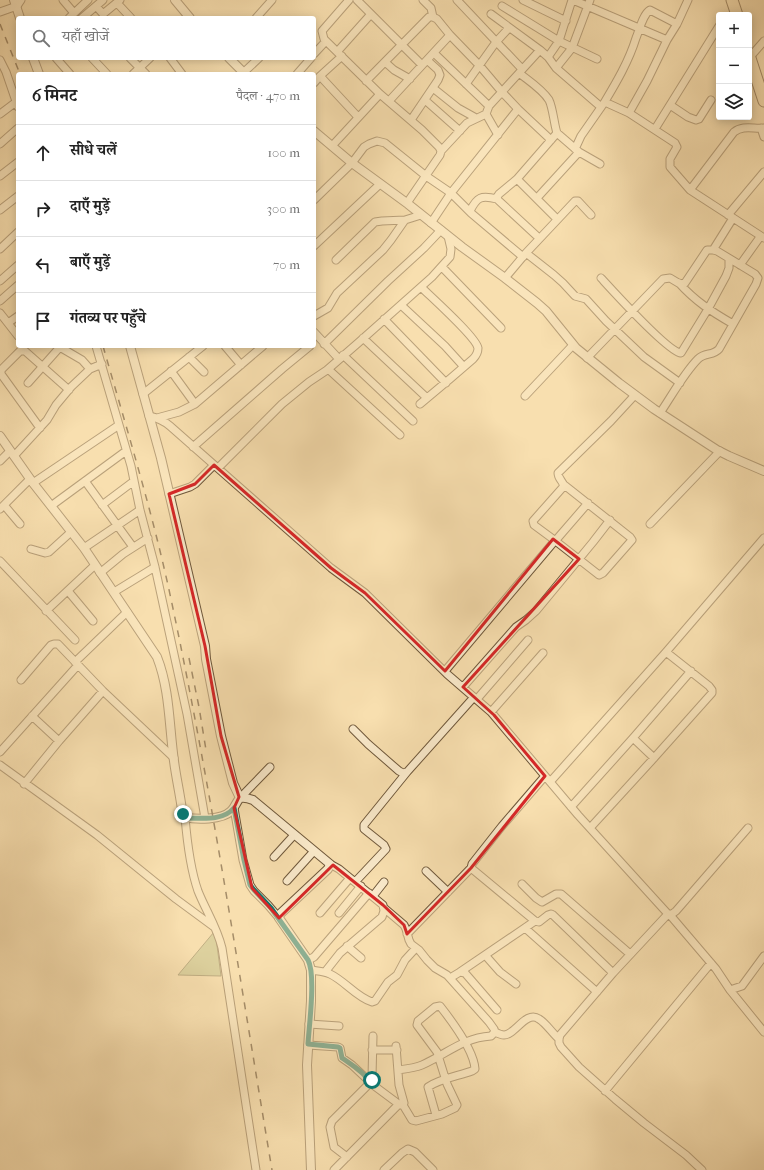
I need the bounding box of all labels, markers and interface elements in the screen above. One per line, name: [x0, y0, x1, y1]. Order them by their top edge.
map controls: [716, 12, 752, 120]
button: +: [716, 12, 752, 48]
search box: [16, 16, 316, 60]
icon: search: [30, 27, 52, 49]
text: यहाँ खोजें: [62, 27, 109, 45]
button: −: [716, 48, 752, 84]
button: layers: [716, 84, 752, 120]
text: 6 मिनट: [32, 85, 77, 105]
text: पैदल · 470 m: [236, 88, 300, 103]
text: सीधे चलें: [70, 141, 117, 159]
icon: ahead: [32, 142, 54, 164]
text: 100 m: [267, 145, 300, 160]
text: दाएँ मुड़ें: [70, 197, 110, 215]
icon: right: [32, 198, 54, 220]
text: 300 m: [267, 201, 300, 216]
text: बाएँ मुड़ें: [70, 253, 110, 271]
icon: left: [32, 254, 54, 276]
text: 70 m: [273, 257, 300, 272]
text: गंतव्य पर पहुँचे: [70, 309, 146, 327]
icon: arrive: [32, 310, 54, 332]
route end: [174, 805, 192, 823]
route start: [363, 1071, 381, 1089]

